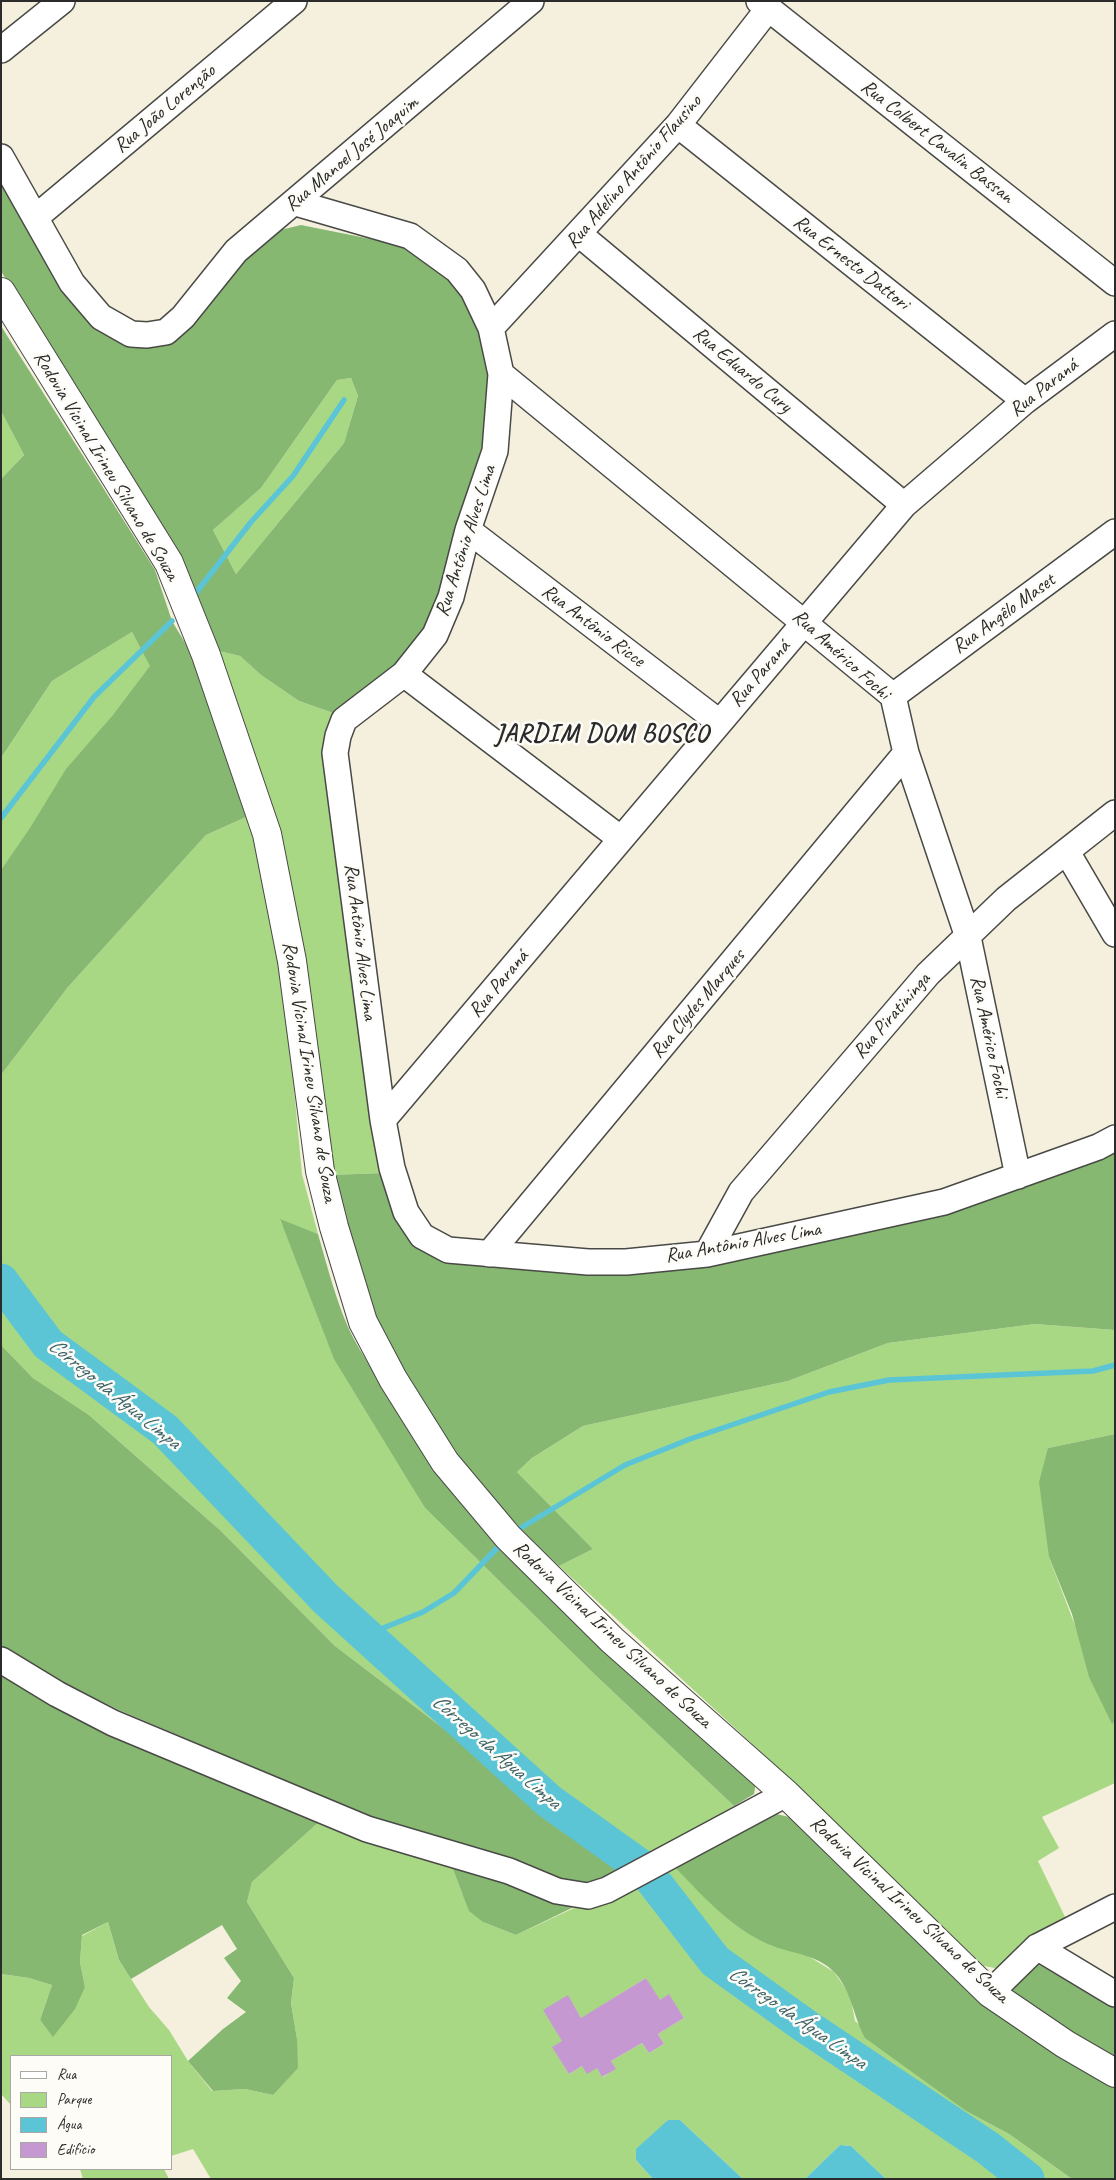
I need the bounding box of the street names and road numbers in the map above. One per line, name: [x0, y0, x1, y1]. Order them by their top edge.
street label: Rua João Lorenção: [109, 60, 221, 158]
street label: Rua Colbert Cavalin Bassan: [856, 75, 1018, 209]
street label: Rua Adelino Antônio Flausino: [561, 90, 707, 254]
street label: Rua Manoel José Joaquim: [280, 91, 424, 217]
street label: Rua Ernesto Dattori: [788, 210, 914, 316]
street label: Rua Eduardo Cury: [688, 322, 796, 418]
street label: Rodovia Vicinal Irineu Silvano de Souza: [28, 347, 184, 585]
street label: Rua Paraná: [1005, 354, 1083, 422]
street label: Rua Antônio Alves Lima: [430, 462, 502, 620]
street label: Rua Angêlo Maset: [948, 569, 1060, 659]
street label: Rua Antônio Ricce: [537, 580, 649, 672]
street label: Rua Américo Fochi: [787, 605, 895, 705]
street label: Rua Paraná: [725, 636, 795, 712]
street label: Rua Antônio Alves Lima: [338, 862, 382, 1022]
street label: Rodovia Vicinal Irineu Silvano de Souza: [277, 940, 341, 1204]
street label: Rua Paraná: [464, 945, 534, 1023]
street label: Rua Clydes Marques: [645, 945, 751, 1063]
street label: Rua Piratininga: [848, 968, 936, 1064]
street label: Rua Américo Fochi: [964, 974, 1014, 1100]
street label: Rua Antônio Alves Lima: [663, 1218, 823, 1268]
street label: Rodovia Vicinal Irineu Silvano de Souza: [508, 1536, 716, 1734]
street label: Rodovia Vicinal Irineu Silvano de Souza: [805, 1811, 1013, 2009]

